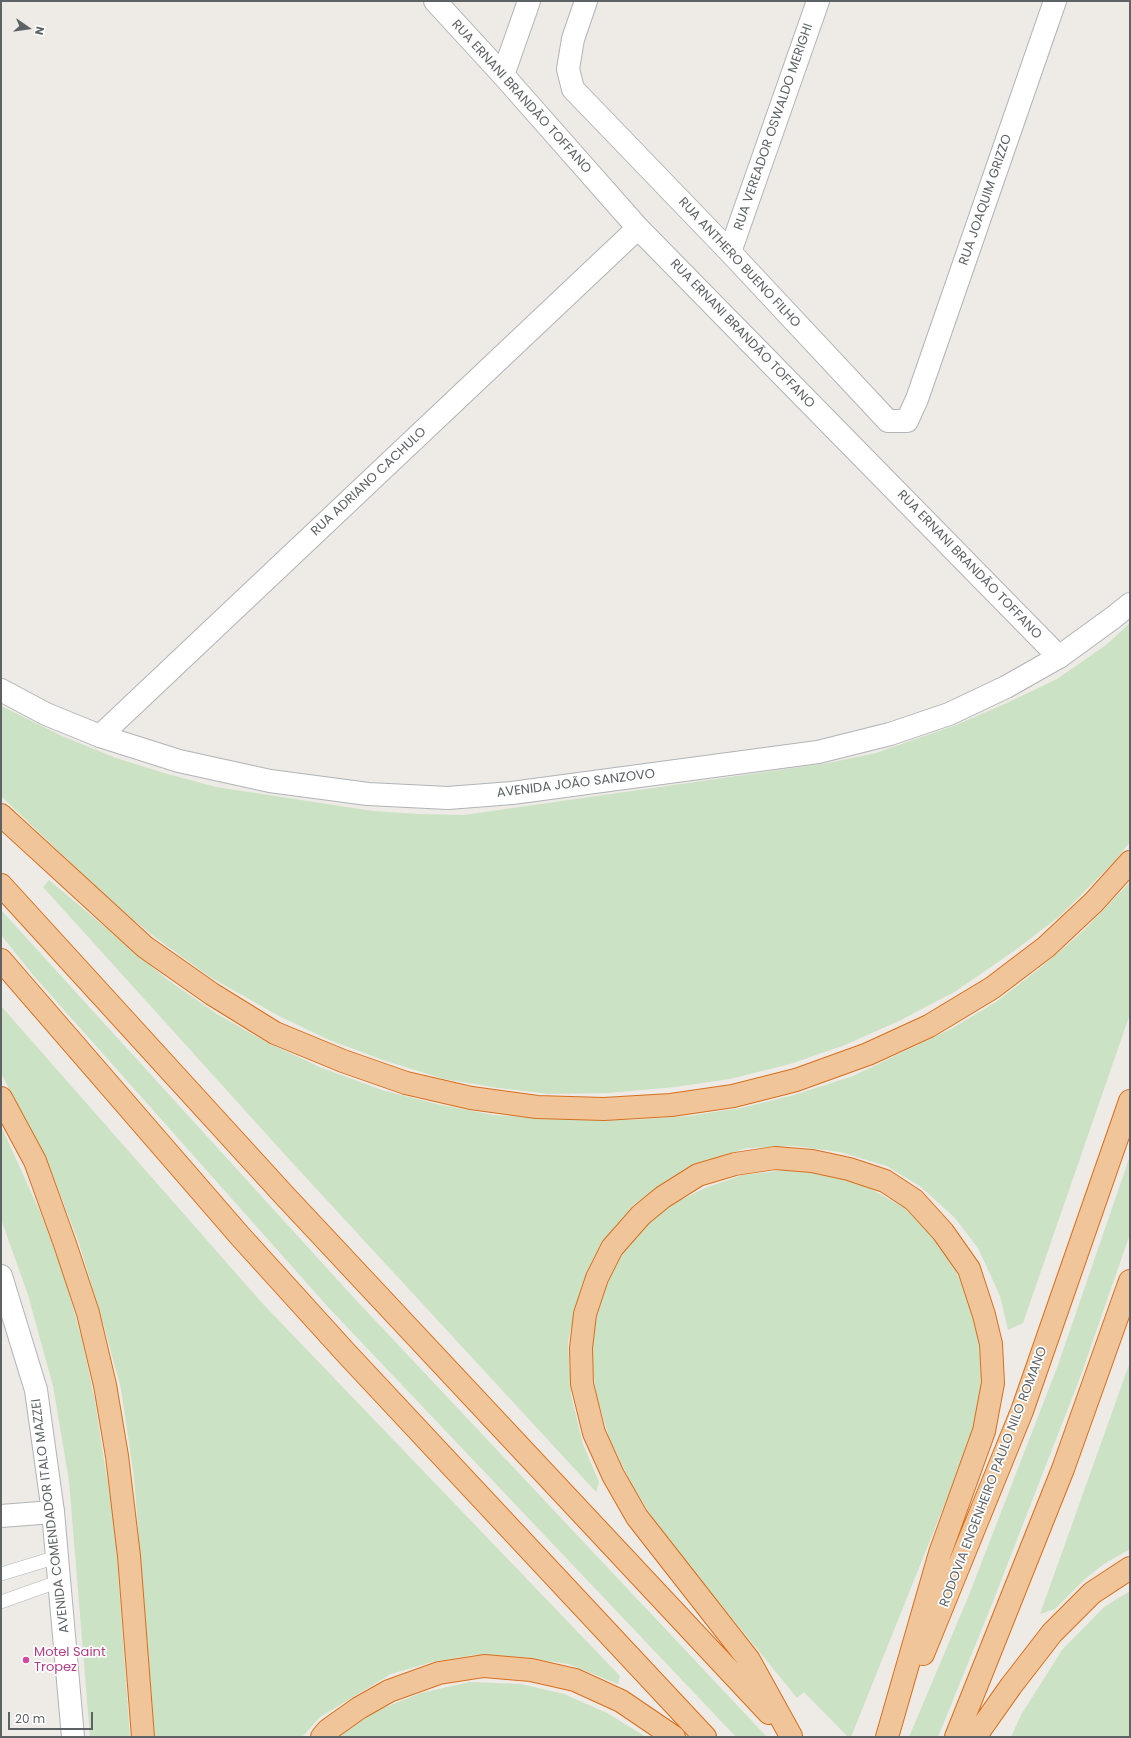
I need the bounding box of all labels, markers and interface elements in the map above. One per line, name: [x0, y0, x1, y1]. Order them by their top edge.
north arrow: [8, 8, 48, 48]
street label: RUA ERNANI BRANDÃO TOFFANO: [448, 17, 594, 177]
street label: RUA VEREADOR OSWALDO MERIGHI: [731, 22, 817, 232]
text: N: [31, 25, 48, 37]
street label: RUA JOAQUIM GRIZZO: [956, 133, 1016, 267]
street label: RUA ANTHERO BUENO FILHO: [675, 195, 803, 331]
street label: RUA ERNANI BRANDÃO TOFFANO: [667, 256, 817, 412]
street label: RUA ADRIANO CACHULO: [308, 424, 430, 540]
street label: RUA ERNANI BRANDÃO TOFFANO: [894, 487, 1044, 643]
street label: AVENIDA JOÃO SANZOVO: [496, 767, 656, 801]
street label: RODOVIA ENGENHEIRO PAULO NILO ROMANO: [937, 1345, 1051, 1609]
street label: AVENIDA COMENDADOR ITALO MAZZEI: [29, 1398, 73, 1634]
place label: Motel Saint Tropez: [34, 1645, 106, 1676]
marker: Motel Saint Tropez: [21, 1655, 31, 1665]
scale bar: [10, 1704, 95, 1730]
text: 20 m: [15, 1710, 45, 1727]

